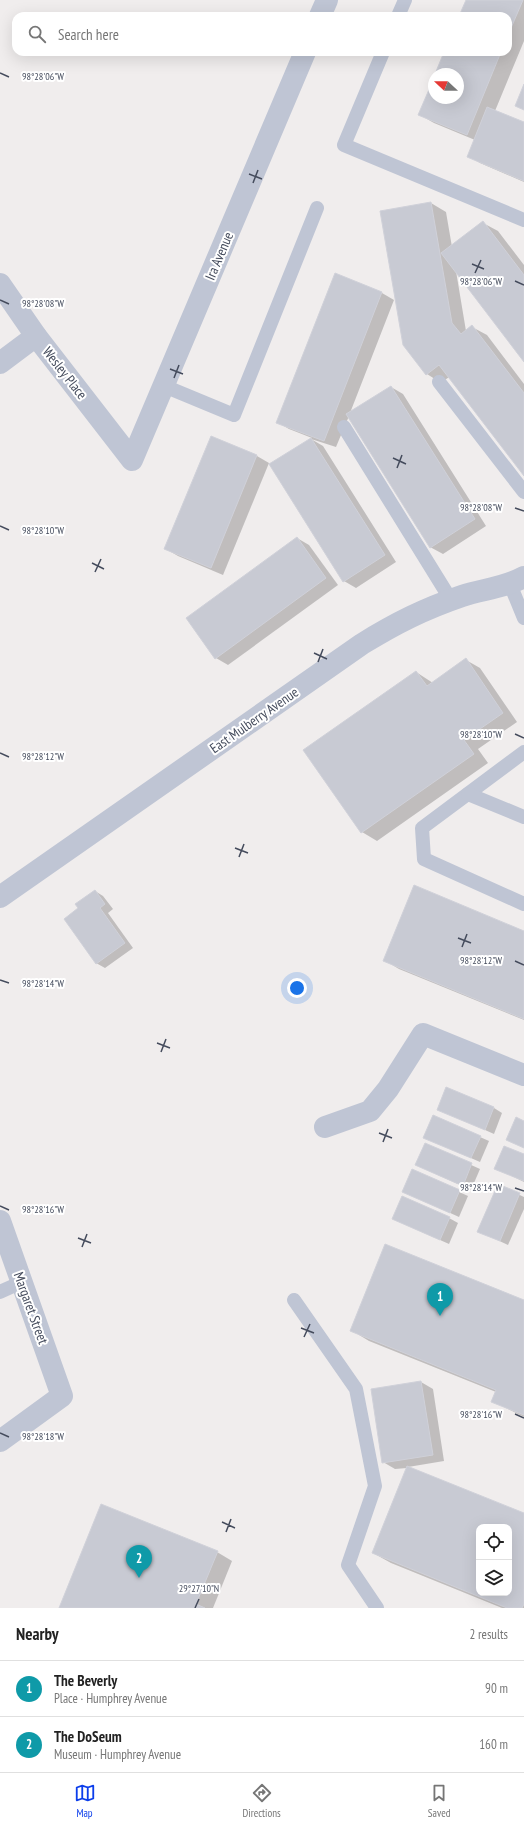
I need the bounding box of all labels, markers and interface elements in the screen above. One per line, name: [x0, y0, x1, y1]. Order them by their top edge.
search box: [12, 12, 512, 56]
icon: search: [26, 23, 48, 45]
text: Search here: [58, 25, 119, 44]
north arrow: [428, 68, 464, 104]
text: 98°28'06"W: [22, 70, 64, 83]
street label: Ira Avenue: [201, 229, 237, 283]
text: 98°28'06"W: [460, 275, 502, 288]
text: 98°28'08"W: [22, 297, 64, 310]
street label: Wesley Place: [39, 343, 91, 403]
text: 98°28'08"W: [460, 501, 502, 514]
text: 98°28'10"W: [22, 524, 64, 537]
street label: East Mulberry Avenue: [206, 683, 302, 757]
text: 98°28'10"W: [460, 728, 502, 741]
text: 98°28'12"W: [22, 750, 64, 763]
text: 98°28'12"W: [460, 954, 502, 967]
text: 98°28'14"W: [22, 977, 64, 990]
your location: [287, 978, 307, 998]
text: 98°28'14"W: [460, 1181, 502, 1194]
text: 98°28'16"W: [22, 1203, 64, 1216]
street label: Margaret Street: [10, 1269, 52, 1347]
pin: 1: [427, 1283, 453, 1316]
text: 98°28'16"W: [460, 1408, 502, 1421]
text: 98°28'18"W: [22, 1430, 64, 1443]
map controls: [476, 1524, 512, 1596]
button: locate: [476, 1524, 512, 1560]
pin: 2: [126, 1545, 152, 1578]
button: layers: [476, 1560, 512, 1596]
text: 29°27'10"N: [179, 1582, 219, 1595]
text: Nearby: [16, 1623, 59, 1645]
text: 2 results: [469, 1626, 508, 1643]
text: The Beverly: [54, 1671, 117, 1690]
text: 1: [26, 1680, 32, 1697]
text: 90 m: [485, 1680, 508, 1697]
text: Place · Humphrey Avenue: [54, 1690, 167, 1707]
text: The DoSeum: [54, 1727, 122, 1746]
text: 2: [26, 1736, 32, 1753]
text: 160 m: [479, 1736, 508, 1753]
text: Museum · Humphrey Avenue: [54, 1746, 181, 1763]
tab: Map: [74, 1782, 96, 1820]
tab: Directions: [243, 1782, 281, 1820]
tab: Saved: [428, 1782, 450, 1820]

